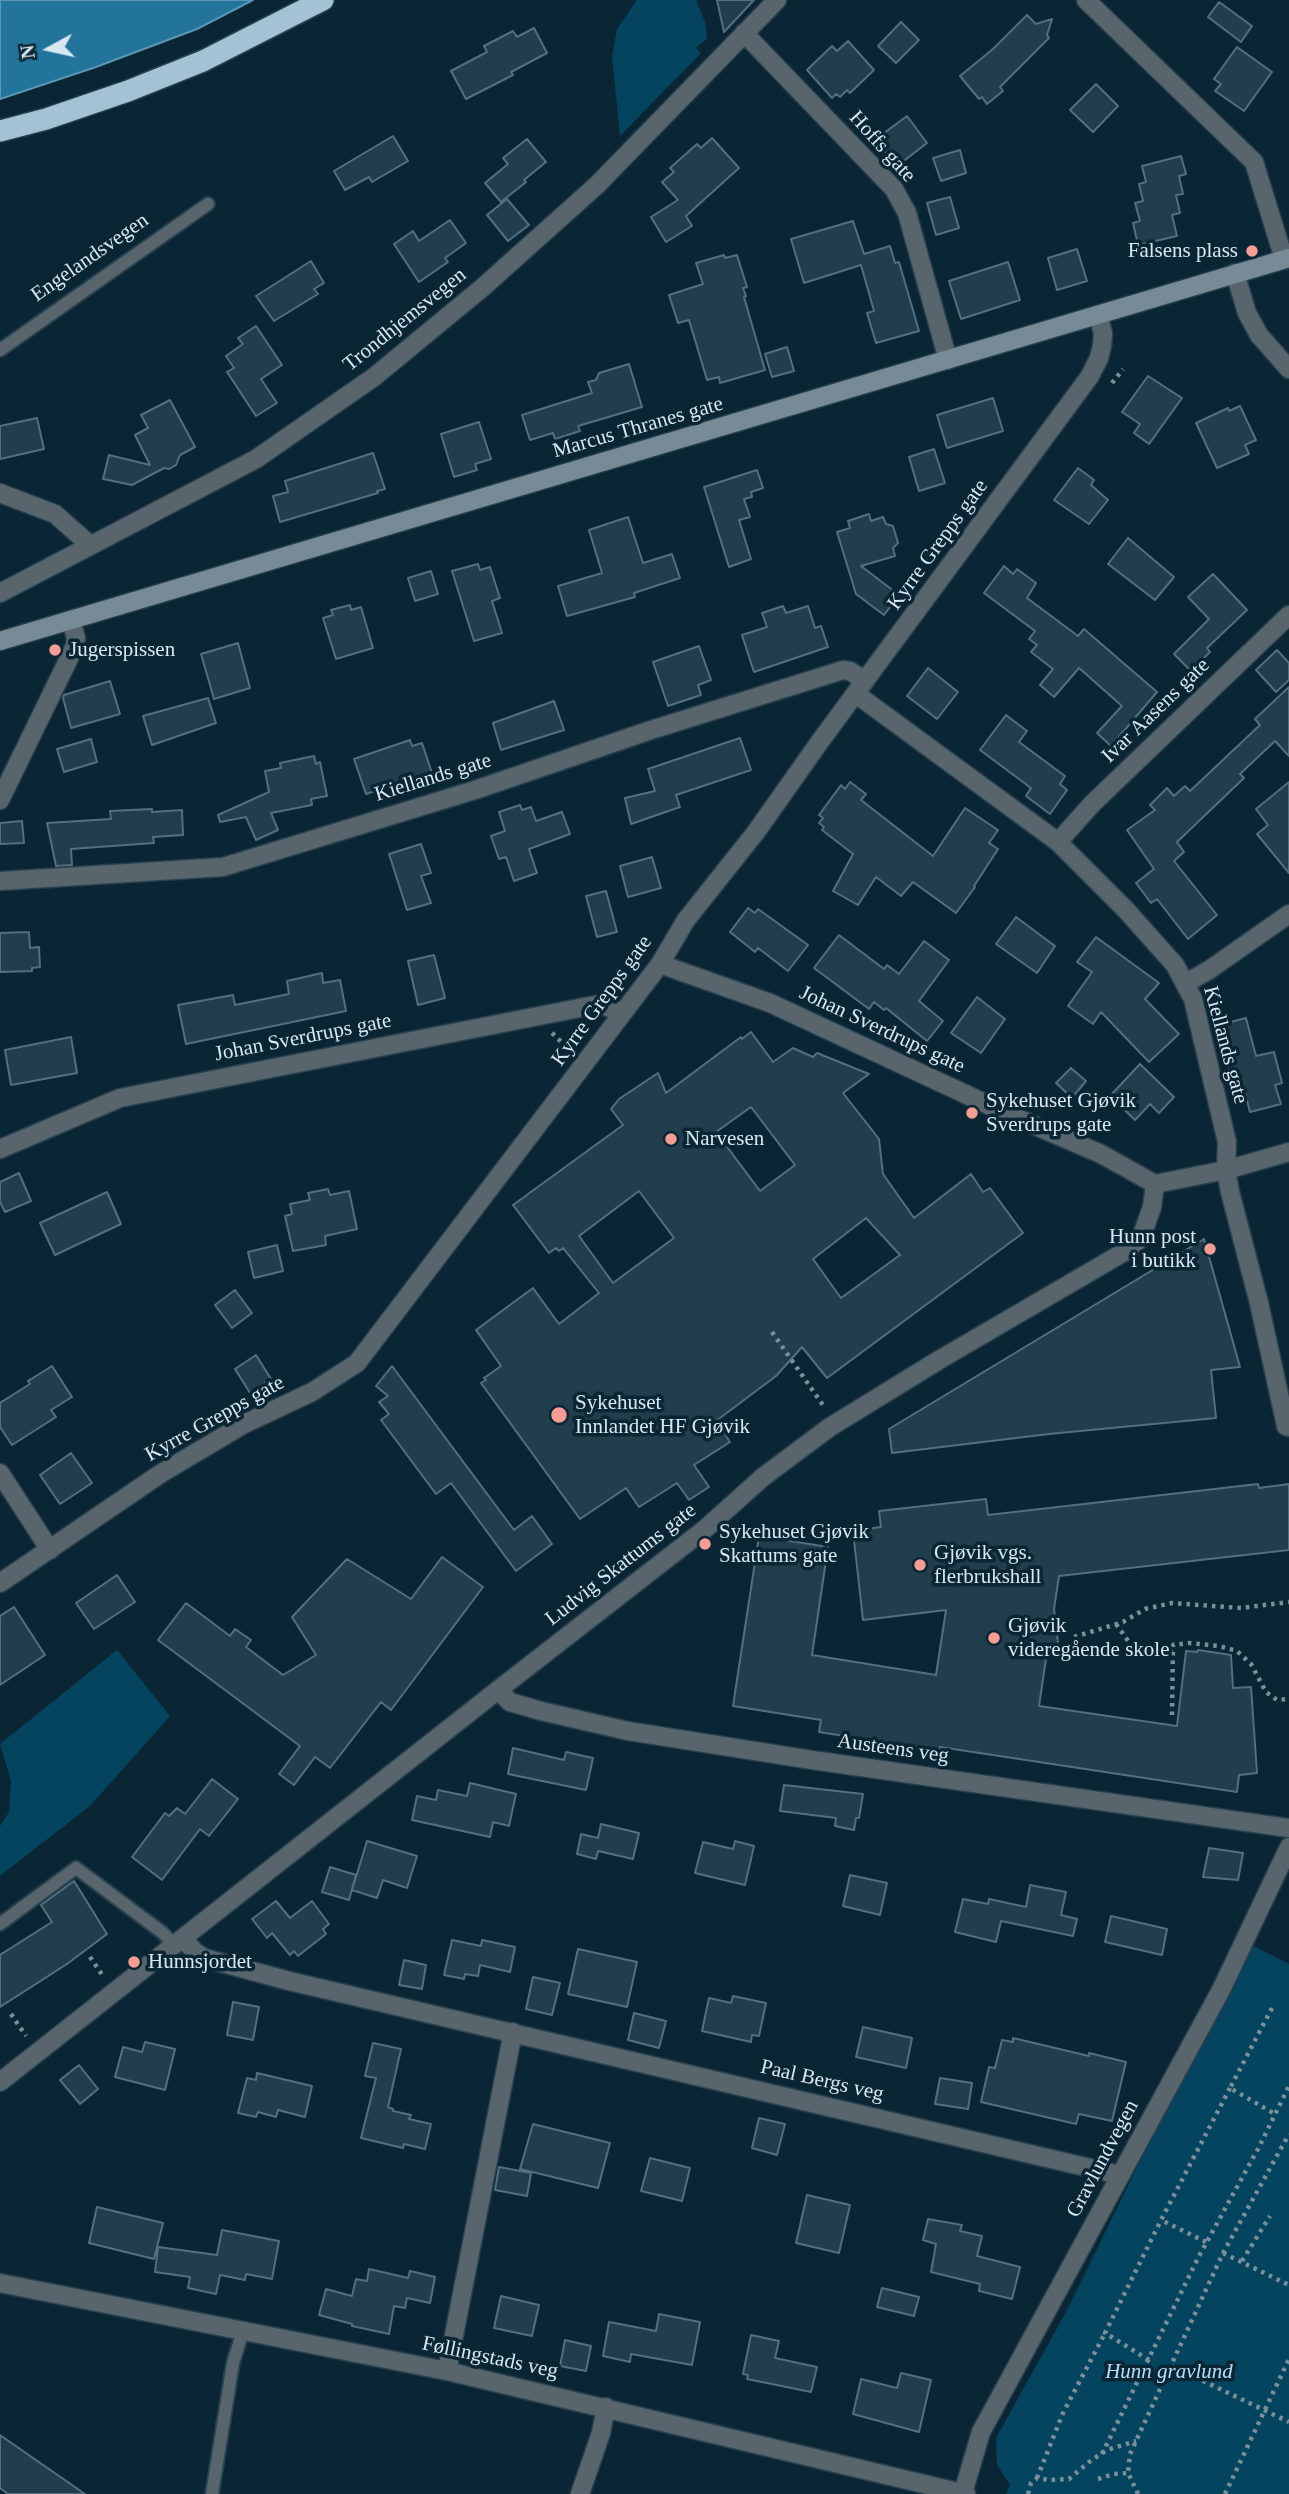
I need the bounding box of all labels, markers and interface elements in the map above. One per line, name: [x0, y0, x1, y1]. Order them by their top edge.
north arrow: [14, 14, 84, 84]
text: N: [16, 44, 39, 60]
street label: Hoffs gate: [843, 106, 921, 188]
street label: Engelandsvegen: [26, 208, 154, 308]
place label: Falsens plass: [1128, 238, 1238, 264]
marker: Falsens plass: [1244, 243, 1260, 259]
street label: Trondhjemsvegen: [338, 263, 472, 377]
street label: Marcus Thranes gate: [550, 392, 726, 464]
street label: Kyrre Grepps gate: [882, 475, 994, 615]
place label: Jugerspissen: [69, 637, 175, 663]
marker: Jugerspissen: [47, 642, 63, 658]
street label: Ivar Aasens gate: [1097, 653, 1215, 769]
street label: Kiellands gate: [372, 748, 494, 808]
street label: Kyrre Grepps gate: [546, 931, 658, 1071]
street label: Johan Sverdrups gate: [795, 981, 969, 1079]
street label: Kiellands gate: [1197, 983, 1253, 1107]
street label: Johan Sverdrups gate: [212, 1008, 394, 1068]
place label: Sykehuset Gjøvik Sverdrups gate: [986, 1088, 1136, 1138]
marker: Sykehuset Gjøvik Sverdrups gate: [964, 1105, 980, 1121]
place label: Narvesen: [685, 1126, 764, 1152]
marker: Narvesen: [663, 1131, 679, 1147]
place label: Hunn post i butikk: [1109, 1224, 1196, 1274]
marker: Hunn post i butikk: [1202, 1241, 1218, 1257]
street label: Kyrre Grepps gate: [141, 1370, 289, 1468]
place label: Sykehuset Innlandet HF Gjøvik: [575, 1390, 750, 1440]
marker: Sykehuset Innlandet HF Gjøvik: [549, 1405, 569, 1425]
street label: Ludvig Skattums gate: [541, 1498, 701, 1632]
place label: Sykehuset Gjøvik Skattums gate: [719, 1519, 869, 1569]
marker: Sykehuset Gjøvik Skattums gate: [697, 1536, 713, 1552]
place label: Gjøvik vgs. flerbrukshall: [934, 1540, 1041, 1590]
marker: Gjøvik vgs. flerbrukshall: [912, 1557, 928, 1573]
place label: Gjøvik videregående skole: [1008, 1613, 1170, 1663]
marker: Gjøvik videregående skole: [986, 1630, 1002, 1646]
street label: Austeens veg: [836, 1729, 950, 1769]
place label: Hunnsjordet: [148, 1949, 252, 1975]
marker: Hunnsjordet: [126, 1954, 142, 1970]
street label: Paal Bergs veg: [758, 2055, 886, 2107]
street label: Gravlundvegen: [1061, 2096, 1145, 2222]
street label: Føllingstads veg: [420, 2331, 560, 2385]
park label: Hunn gravlund: [1105, 2359, 1233, 2385]

